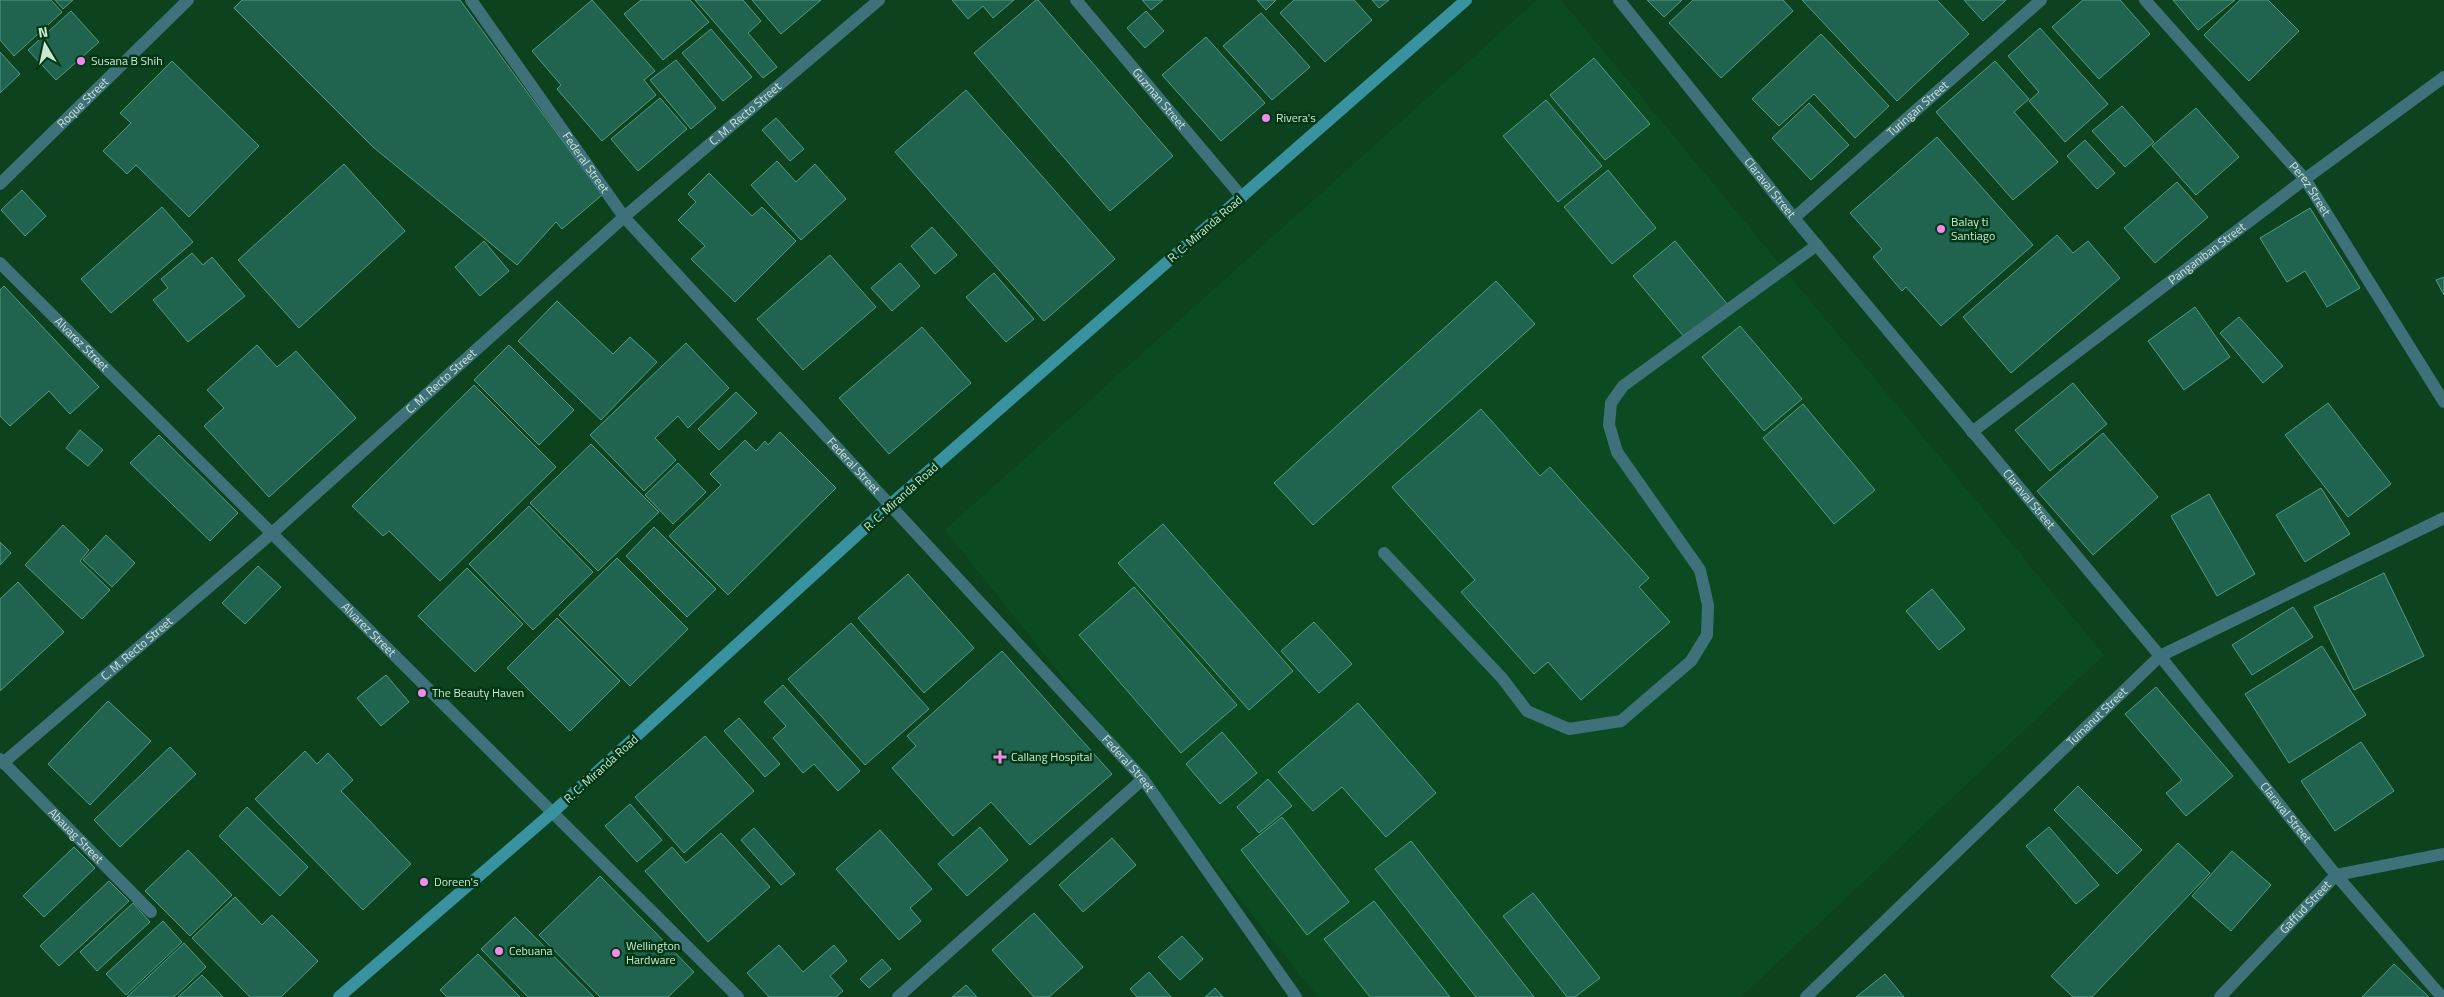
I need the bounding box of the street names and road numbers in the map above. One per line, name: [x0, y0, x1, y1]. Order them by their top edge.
street label: Guzman Street: [1128, 63, 1192, 134]
street label: Roque Street: [52, 72, 113, 132]
street label: Turingan Street: [1882, 75, 1953, 141]
street label: C. M. Recto Street: [704, 77, 786, 150]
street label: Federal Street: [558, 128, 615, 198]
street label: Claraval Street: [1740, 153, 1801, 223]
street label: Perez Street: [2285, 157, 2336, 220]
street label: R. C. Miranda Road: [1163, 190, 1247, 267]
street label: Panganiban Street: [2164, 217, 2250, 289]
street label: Alvarez Street: [50, 312, 114, 376]
street label: C. M. Recto Street: [401, 343, 481, 418]
street label: Federal Street: [823, 433, 886, 498]
street label: R. C. Miranda Road: [859, 458, 942, 535]
street label: Claraval Street: [1998, 465, 2061, 534]
street label: Alvarez Street: [337, 598, 401, 662]
street label: C. M. Recto Street: [96, 611, 177, 685]
street label: Tumanut Street: [2062, 682, 2132, 750]
street label: R. C. Miranda Road: [559, 730, 642, 807]
street label: Federal Street: [1098, 730, 1160, 796]
street label: Claraval Street: [2256, 777, 2317, 847]
street label: Abauag Street: [44, 803, 109, 868]
street label: Gaffud Street: [2275, 875, 2336, 938]

